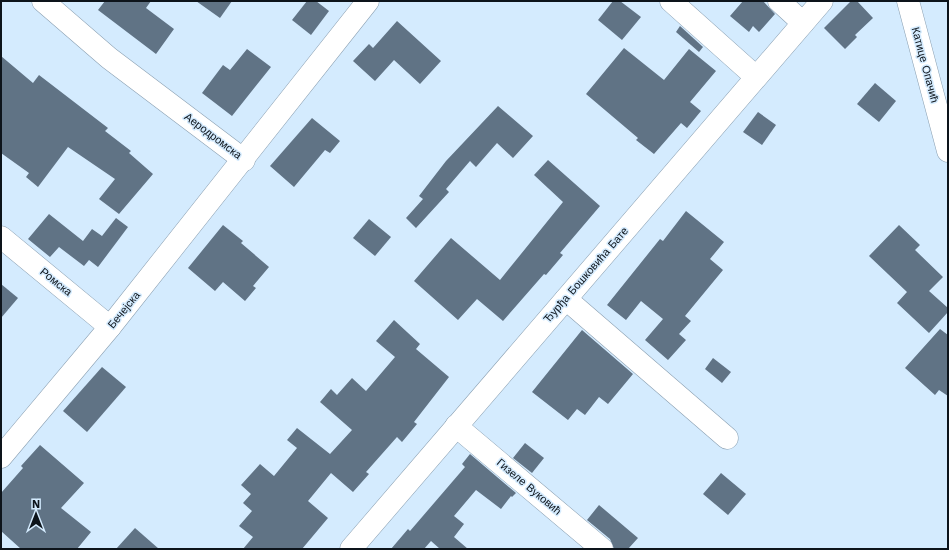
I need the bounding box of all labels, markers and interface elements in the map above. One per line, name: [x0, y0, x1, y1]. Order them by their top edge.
street label: Катице Опачић: [909, 26, 941, 104]
street label: Аеродромска: [182, 110, 245, 162]
street label: Ђурђа Бошковића Бате: [541, 225, 631, 325]
street label: Ромска: [37, 265, 75, 299]
street label: Бечејска: [105, 288, 143, 331]
street label: Гизеле Вуковић: [494, 456, 564, 518]
north arrow: [16, 494, 56, 534]
text: N: [32, 498, 40, 511]

